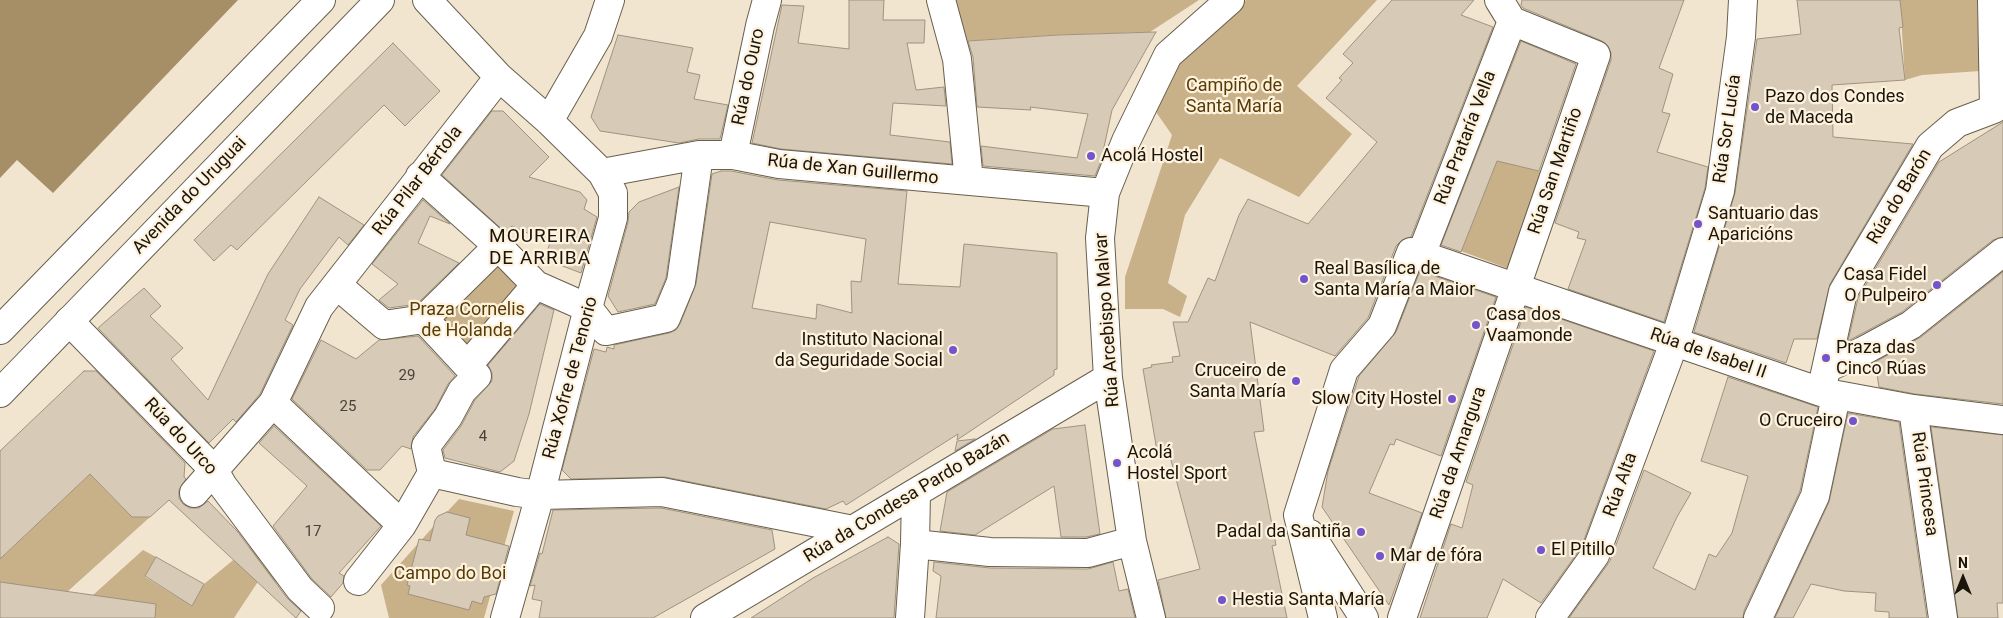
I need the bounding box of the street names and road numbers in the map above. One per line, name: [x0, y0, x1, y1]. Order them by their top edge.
street label: Rúa do Ouro: [728, 27, 770, 127]
street label: Rúa Prataría Vella: [1431, 68, 1501, 208]
street label: Rúa Sor Lucía: [1710, 73, 1746, 185]
street label: Rúa San Martiño: [1524, 105, 1588, 237]
street label: Rúa Pilar Bértola: [368, 122, 468, 240]
street label: Avenida do Uruguai: [128, 133, 252, 259]
street label: Rúa do Barón: [1863, 145, 1937, 249]
street label: Rúa de Xan Guillermo: [766, 150, 940, 190]
street label: Rúa Arcebispo Malvar: [1091, 232, 1125, 408]
street label: Rúa Xofre de Tenorio: [539, 294, 603, 462]
street label: Rúa de Isabel II: [1647, 324, 1769, 384]
street label: Rúa da Amargura: [1426, 384, 1492, 522]
street label: Rúa do Urco: [139, 394, 221, 480]
street label: Rúa da Condesa Pardo Bazán: [800, 428, 1014, 568]
street label: Rúa Princesa: [1906, 430, 1942, 538]
street label: Rúa Alta: [1599, 450, 1643, 520]

